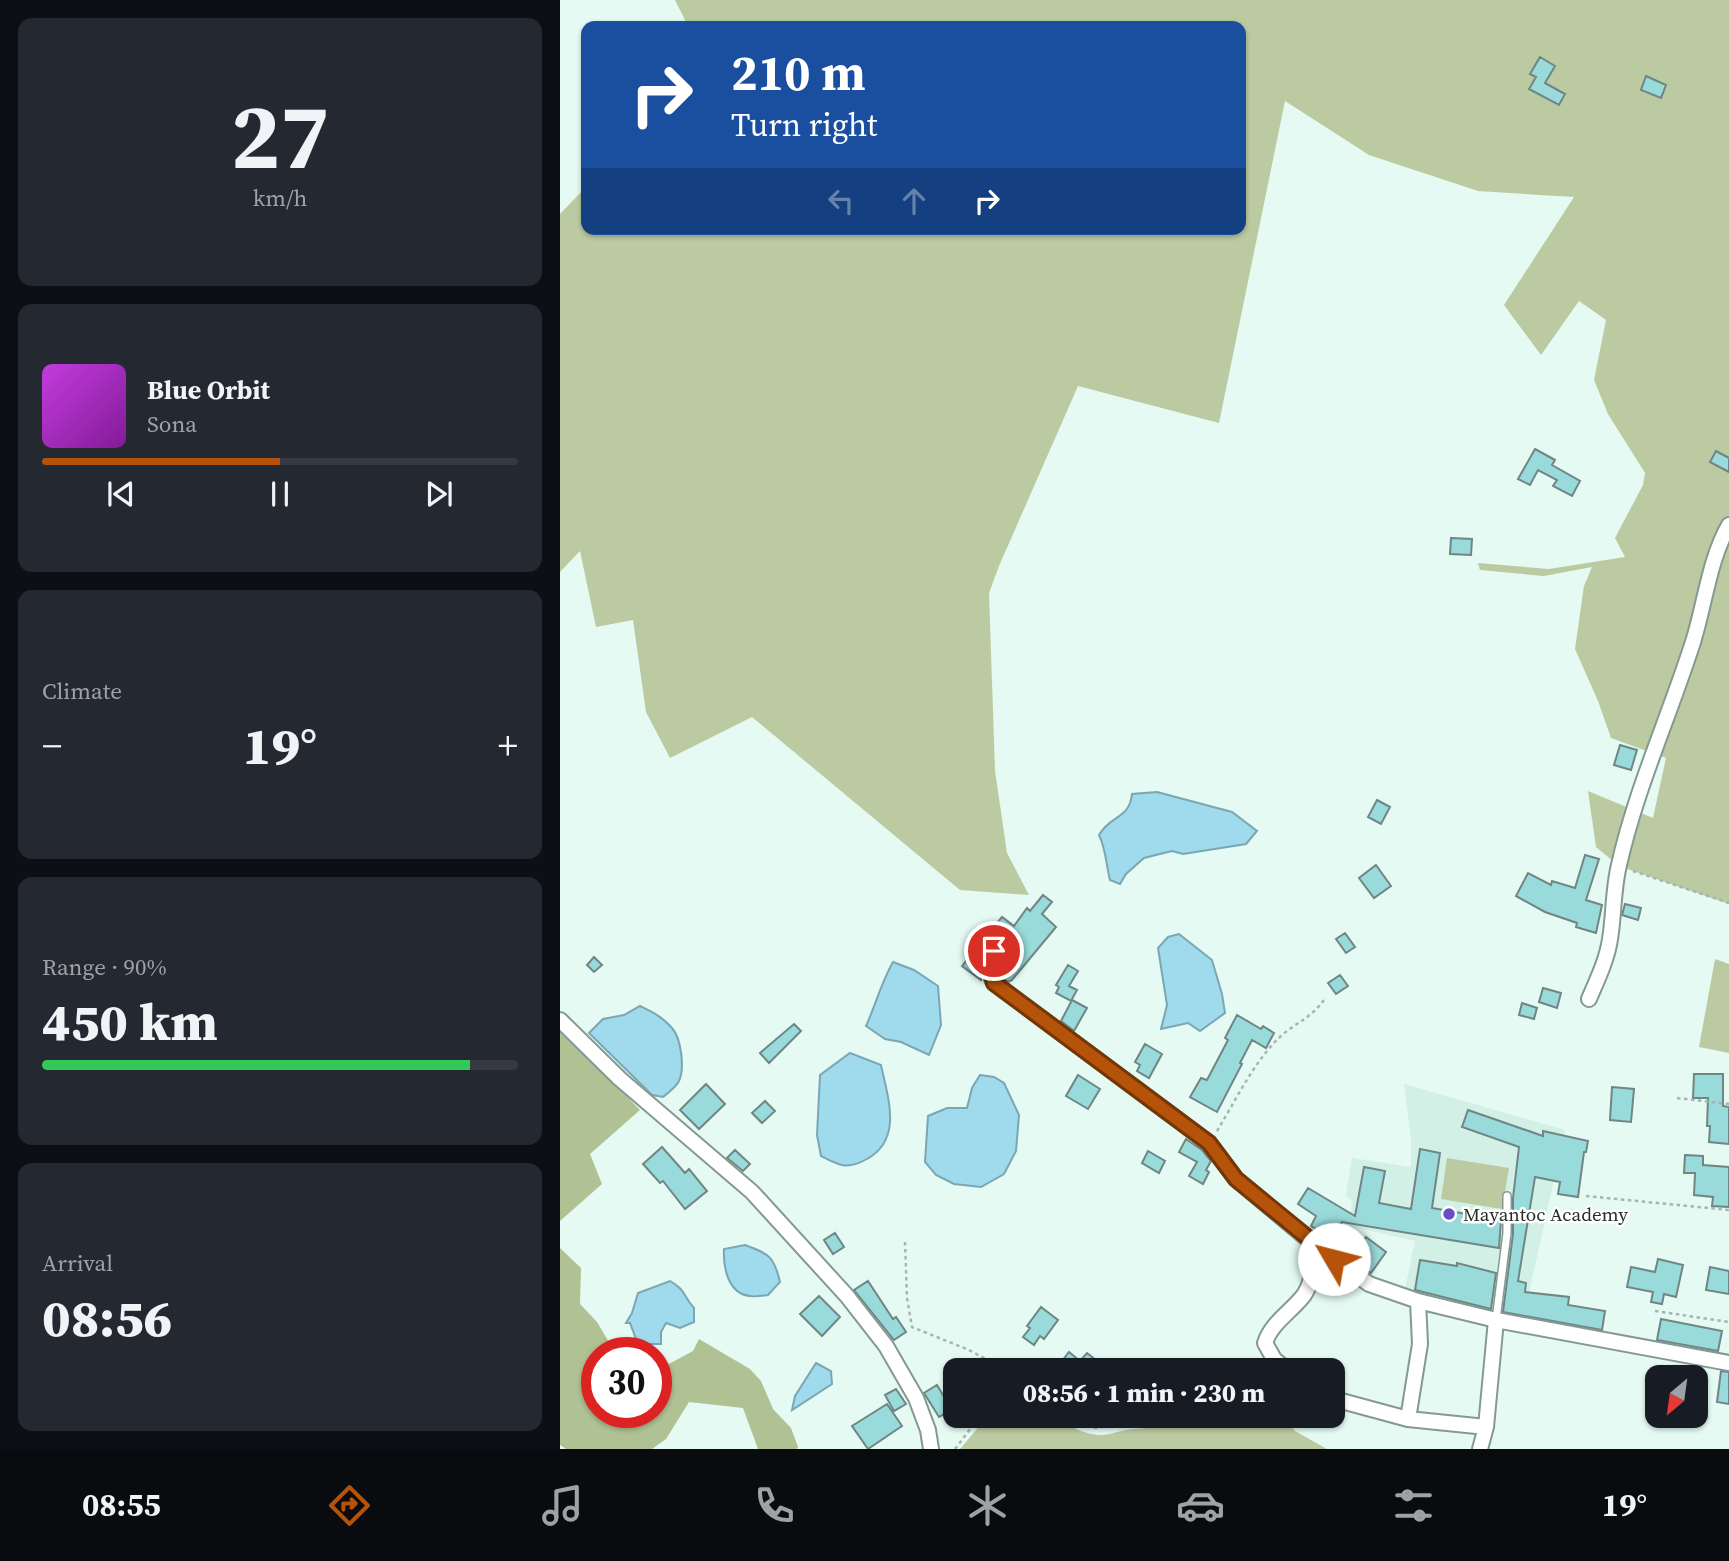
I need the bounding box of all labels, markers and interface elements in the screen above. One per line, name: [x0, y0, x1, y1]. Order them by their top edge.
text: 210 m: [731, 39, 866, 106]
icon: right: [616, 49, 707, 140]
text: 27: [231, 74, 329, 198]
text: Turn right: [731, 103, 877, 147]
text: km/h: [253, 182, 307, 214]
icon: left: [822, 182, 860, 220]
icon: ahead: [895, 182, 933, 220]
icon: right: [968, 182, 1006, 220]
text: Blue Orbit: [147, 372, 270, 408]
text: Sona: [147, 408, 197, 440]
icon: previous: [102, 475, 140, 513]
icon: pause: [261, 475, 299, 513]
icon: next: [420, 475, 458, 513]
text: Climate: [42, 675, 122, 707]
text: 19°: [243, 710, 317, 781]
text: −: [42, 720, 62, 772]
text: +: [498, 720, 518, 772]
pin: [964, 921, 1024, 981]
icon: arrive: [975, 932, 1013, 970]
text: Range · 90%: [42, 951, 167, 983]
text: 450 km: [42, 986, 218, 1057]
place label: Mayantoc Academy: [1463, 1201, 1628, 1227]
marker: Mayantoc Academy: [1441, 1206, 1457, 1222]
position arrow: [1297, 1222, 1371, 1296]
text: Arrival: [42, 1247, 113, 1279]
text: 08:56: [42, 1282, 172, 1353]
speed limit sign: 30: [581, 1337, 672, 1428]
north arrow: [1645, 1365, 1708, 1428]
map controls: [1645, 1365, 1708, 1428]
text: 08:56 · 1 min · 230 m: [1023, 1375, 1265, 1411]
icon: directions: [325, 1481, 374, 1530]
icon: music: [538, 1481, 587, 1530]
icon: phone: [750, 1481, 799, 1530]
icon: climate: [963, 1481, 1012, 1530]
icon: car: [1176, 1481, 1225, 1530]
icon: filters: [1389, 1481, 1438, 1530]
text: 08:55: [82, 1483, 161, 1527]
text: 19°: [1602, 1483, 1647, 1527]

